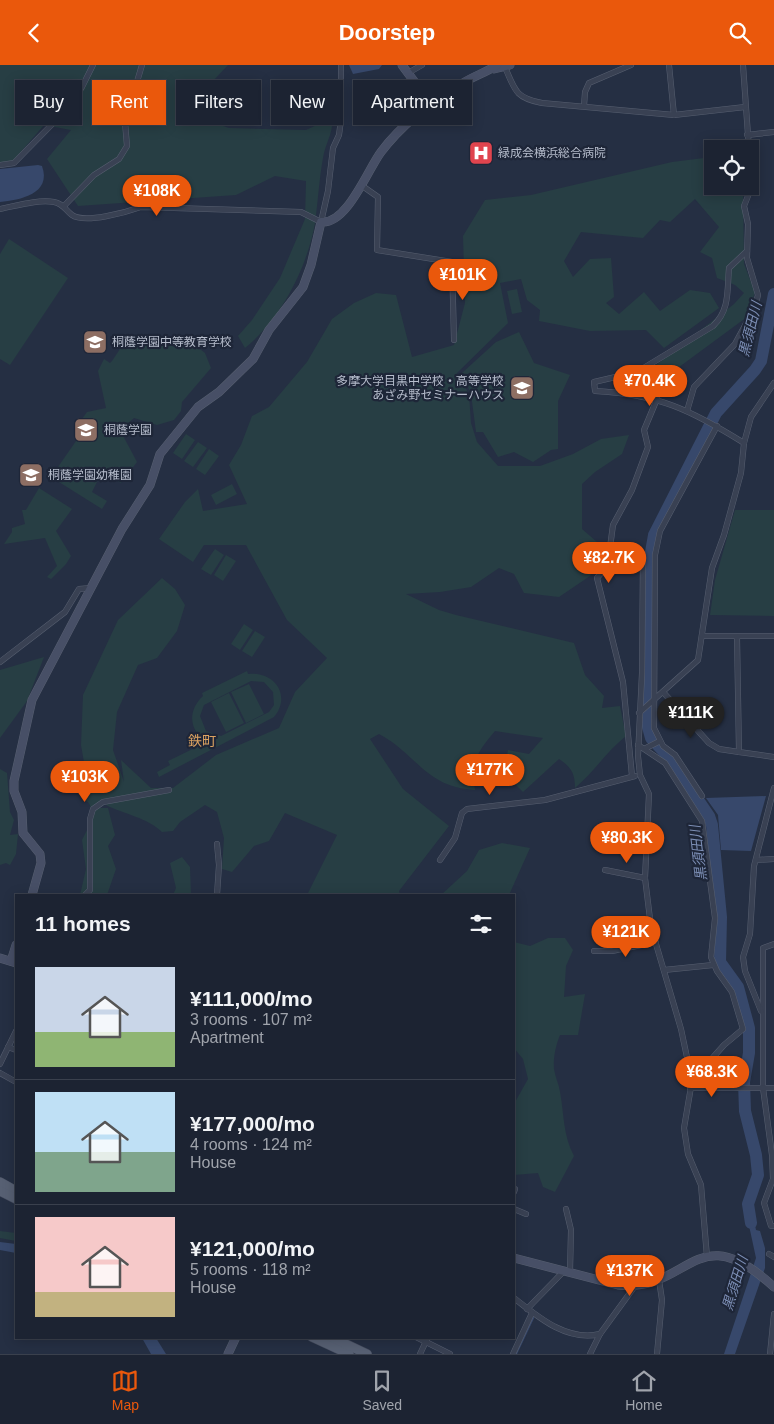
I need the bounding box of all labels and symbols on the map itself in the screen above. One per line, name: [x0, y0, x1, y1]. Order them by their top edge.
hospital icon: 緑成会横浜総合病院: [468, 140, 494, 166]
place label: 緑成会横浜総合病院: [498, 146, 606, 160]
pin: ¥108K: [122, 175, 192, 217]
pin: ¥101K: [428, 259, 498, 301]
water label: 黒須田川: [735, 298, 765, 358]
school or university icon: 桐蔭学園中等教育学校: [82, 329, 108, 355]
place label: 桐蔭学園中等教育学校: [112, 335, 232, 349]
pin: ¥70.4K: [609, 365, 691, 407]
place label: 多摩大学目黒中学校・高等学校 あざみ野セミナーハウス: [336, 374, 504, 402]
school or university icon: 多摩大学目黒中学校・高等学校 あざみ野セミナーハウス: [509, 375, 535, 401]
school or university icon: 桐蔭学園: [73, 417, 99, 443]
place label: 桐蔭学園: [104, 423, 152, 437]
school or university icon: 桐蔭学園幼稚園: [18, 462, 44, 488]
place label: 桐蔭学園幼稚園: [48, 468, 132, 482]
pin: ¥82.7K: [568, 541, 650, 584]
pin: ¥111K: [656, 697, 726, 739]
district label: 鉄町: [188, 733, 216, 749]
pin: ¥177K: [455, 753, 525, 796]
pin: ¥103K: [50, 761, 120, 803]
pin: ¥80.3K: [586, 821, 668, 864]
water label: 黒須田川: [686, 822, 709, 882]
pin: ¥121K: [591, 915, 661, 958]
pin: ¥68.3K: [671, 1055, 753, 1098]
water label: 黒須田川: [719, 1252, 751, 1312]
pin: ¥137K: [595, 1255, 665, 1297]

